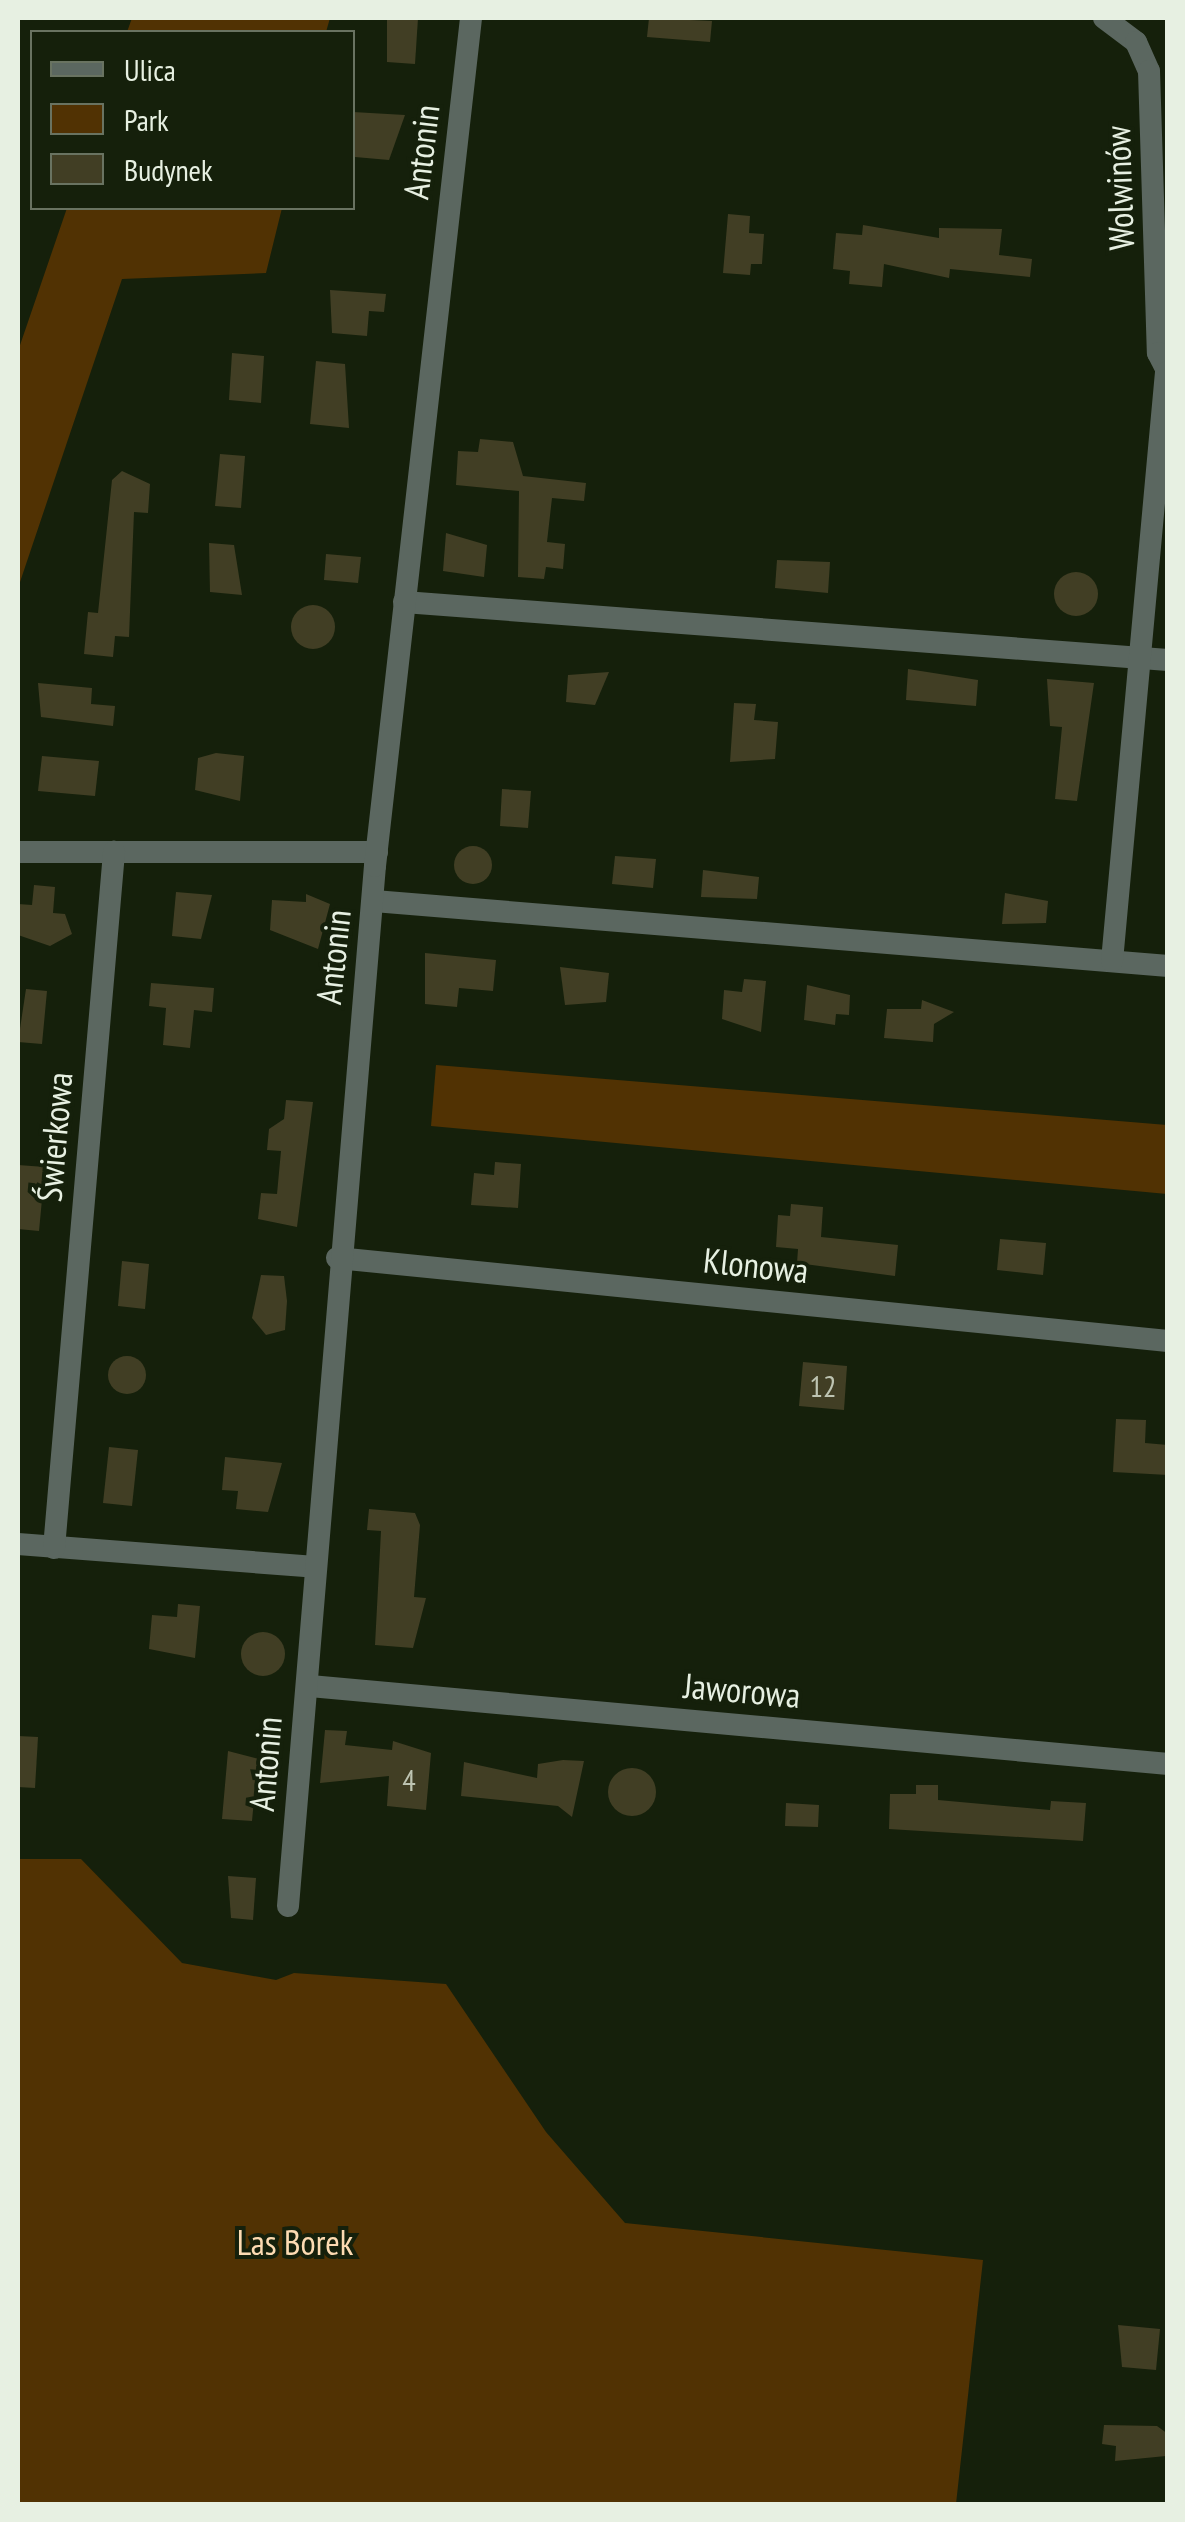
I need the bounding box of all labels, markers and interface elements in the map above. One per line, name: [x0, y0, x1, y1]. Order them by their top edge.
legend: [30, 30, 355, 210]
text: Ulica: [124, 50, 176, 89]
text: Park: [124, 100, 169, 139]
street label: Antonin: [394, 102, 448, 202]
street label: Wolwinów: [1096, 125, 1142, 251]
text: Budynek: [124, 150, 213, 189]
street label: Antonin: [307, 908, 359, 1006]
street label: Świerkowa: [27, 1070, 81, 1204]
street label: Klonowa: [701, 1239, 811, 1291]
house number: 12: [810, 1368, 836, 1404]
street label: Jaworowa: [682, 1664, 802, 1716]
street label: Antonin: [240, 1715, 290, 1813]
house number: 4: [402, 1762, 416, 1798]
park label: Las Borek: [237, 2221, 353, 2263]

